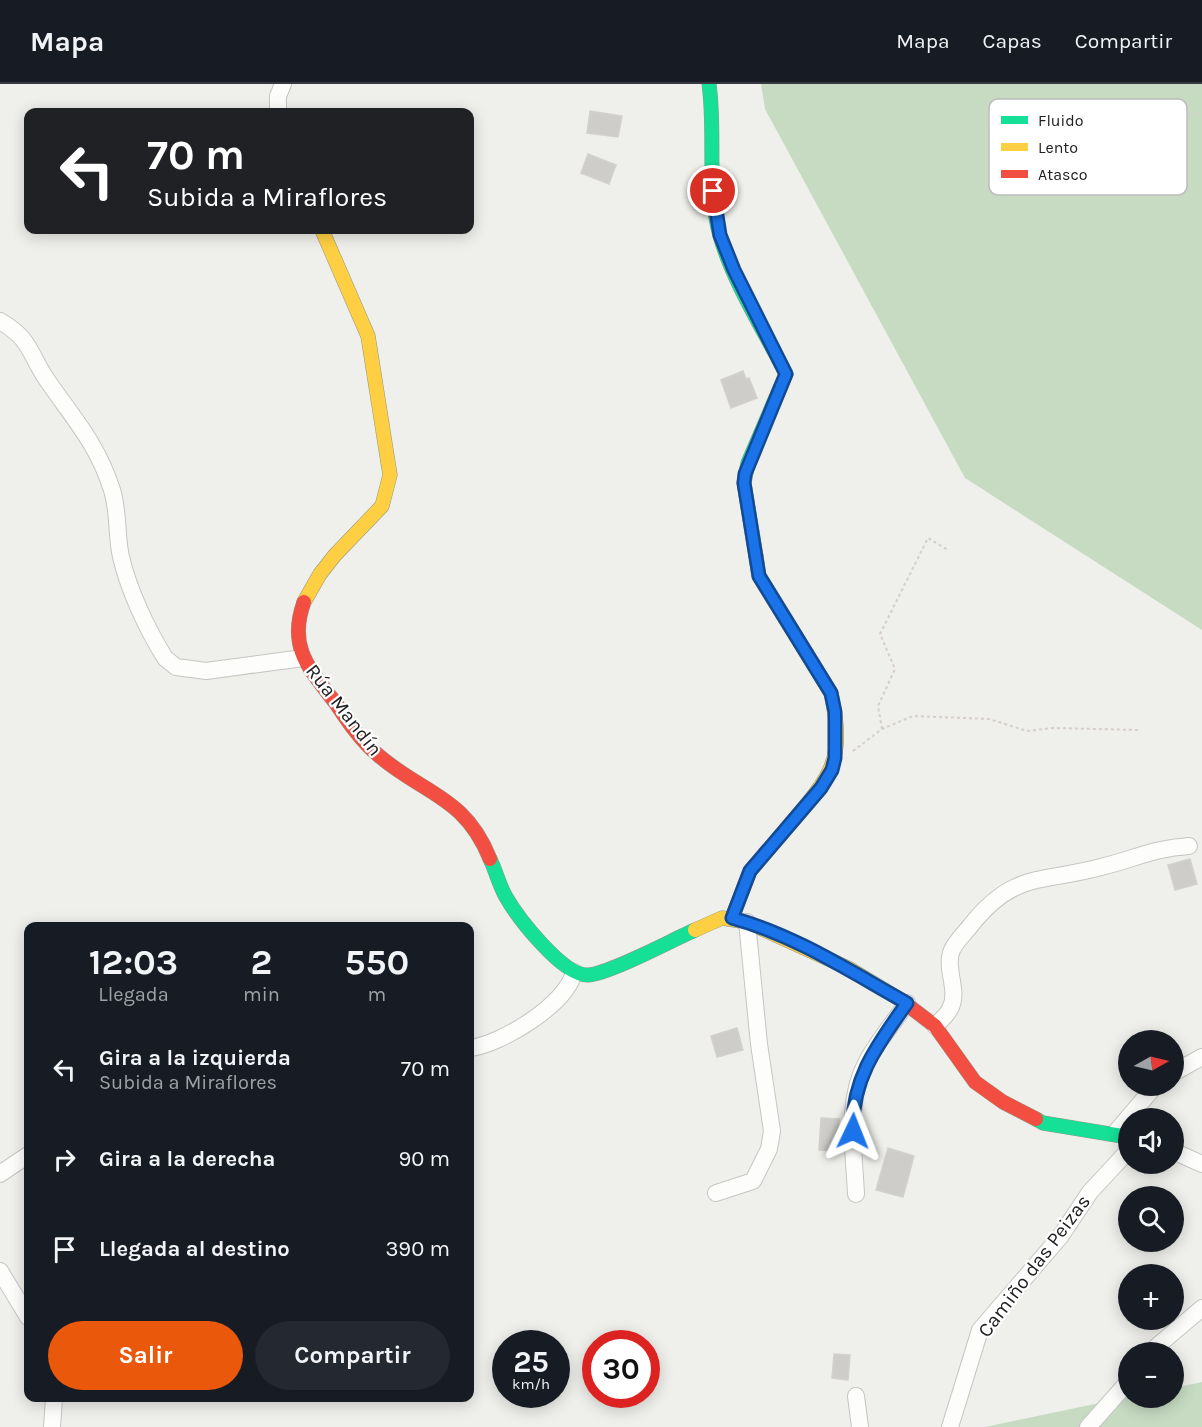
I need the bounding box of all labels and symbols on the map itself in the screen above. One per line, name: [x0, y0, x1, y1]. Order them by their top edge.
legend: [989, 99, 1187, 195]
text: Fluido: [1038, 111, 1084, 130]
text: Lento: [1038, 138, 1078, 157]
pin: [687, 165, 738, 216]
text: Atasco: [1038, 165, 1087, 184]
street label: Rúa Mandín: [301, 660, 387, 760]
north arrow: [1118, 1030, 1184, 1096]
position arrow: [821, 1099, 885, 1163]
street label: Camiño das Peizas: [973, 1190, 1095, 1342]
speed limit sign: 30: [582, 1330, 660, 1408]

